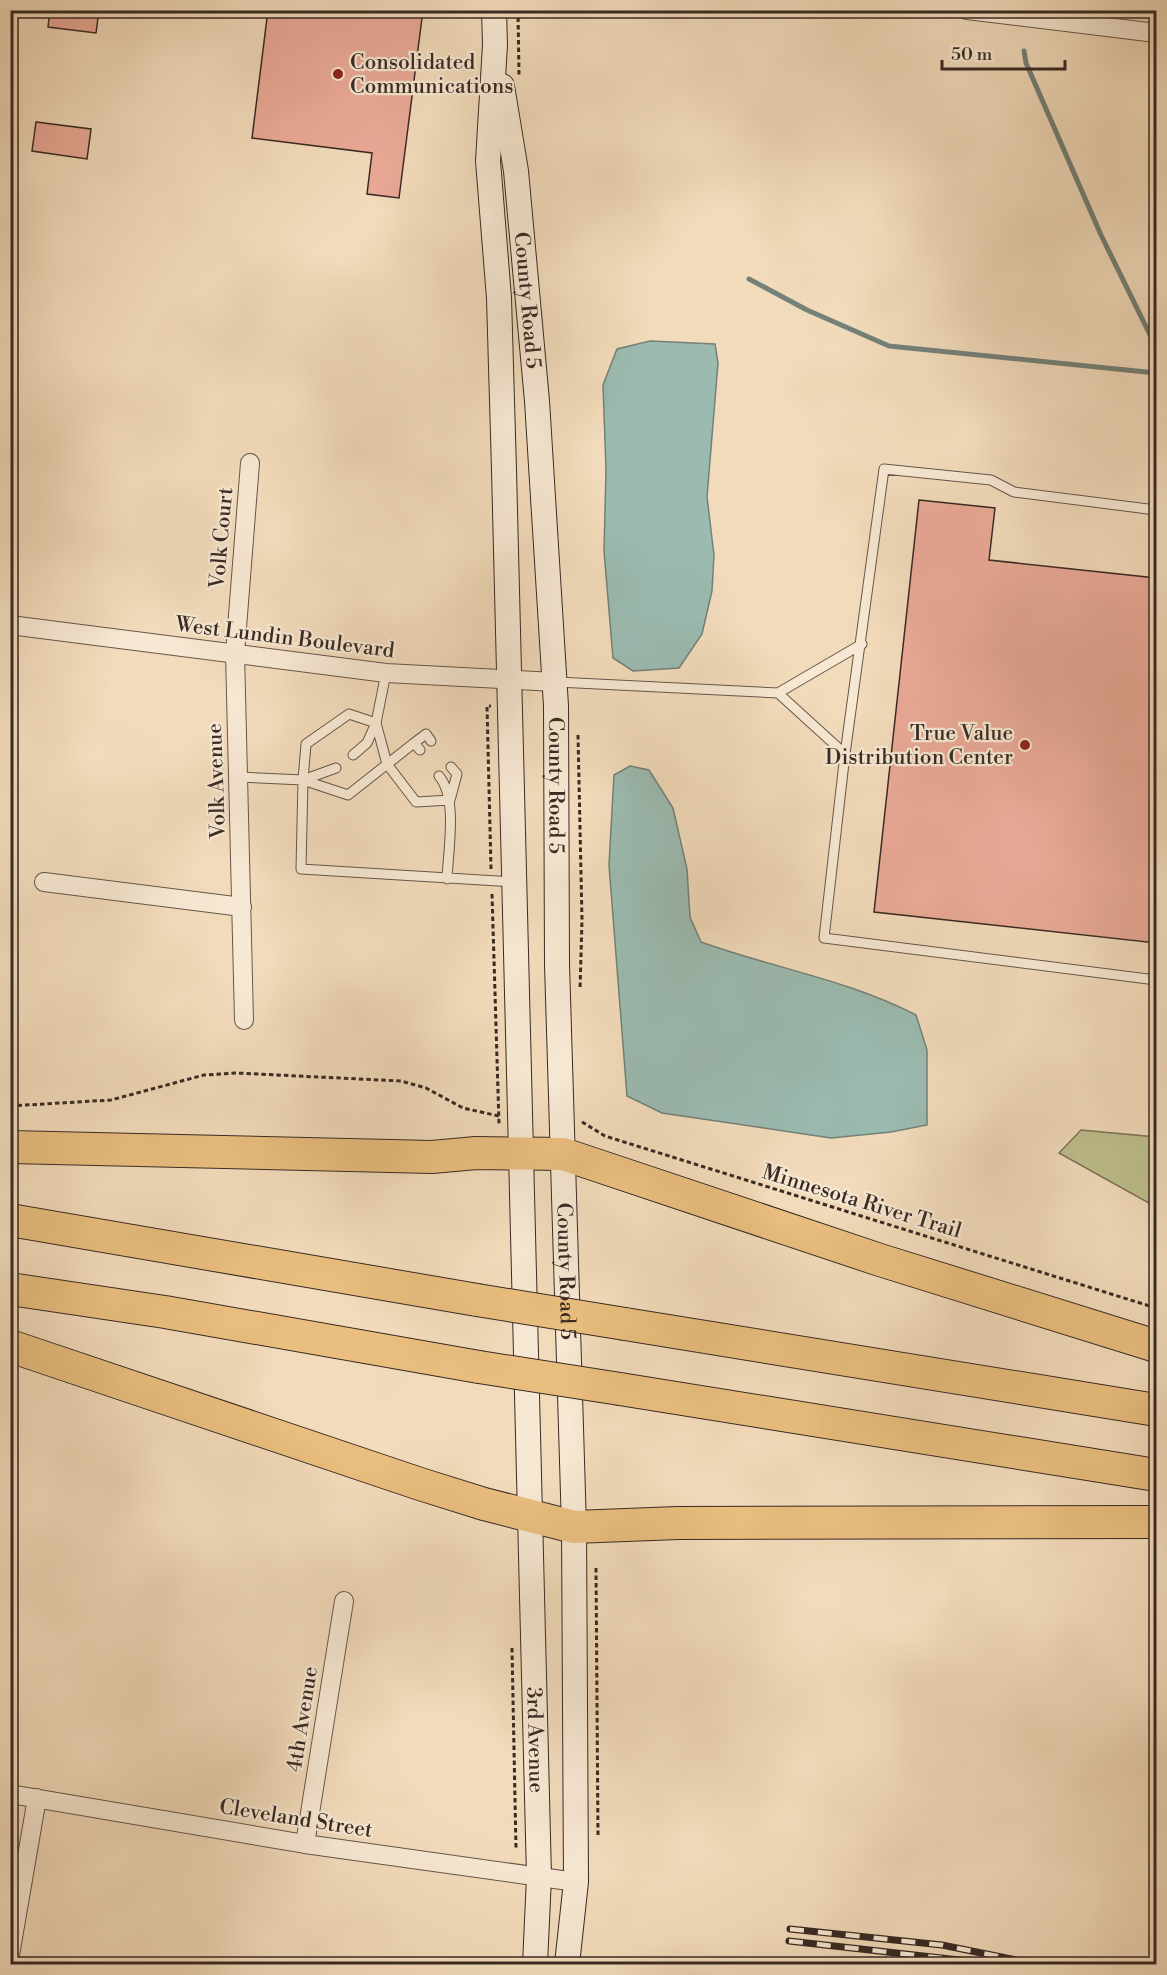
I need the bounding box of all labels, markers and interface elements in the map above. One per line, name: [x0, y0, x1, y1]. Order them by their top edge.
scale bar: [942, 33, 1065, 71]
text: 50 m: [951, 43, 993, 66]
place label: Consolidated Communications: [350, 50, 514, 100]
marker: Consolidated Communications: [331, 67, 345, 81]
street label: County Road 5: [508, 231, 546, 370]
street label: Volk Court: [205, 486, 239, 591]
street label: West Lundin Boulevard: [173, 612, 396, 664]
street label: County Road 5: [542, 717, 569, 854]
place label: True Value Distribution Center: [825, 721, 1013, 771]
street label: Volk Avenue: [202, 723, 232, 840]
marker: True Value Distribution Center: [1018, 738, 1032, 752]
street label: Minnesota River Trail: [759, 1159, 964, 1245]
street label: County Road 5: [550, 1202, 580, 1340]
street label: 4th Avenue: [282, 1665, 324, 1774]
street label: 3rd Avenue: [520, 1687, 549, 1793]
street label: Cleveland Street: [217, 1794, 375, 1844]

